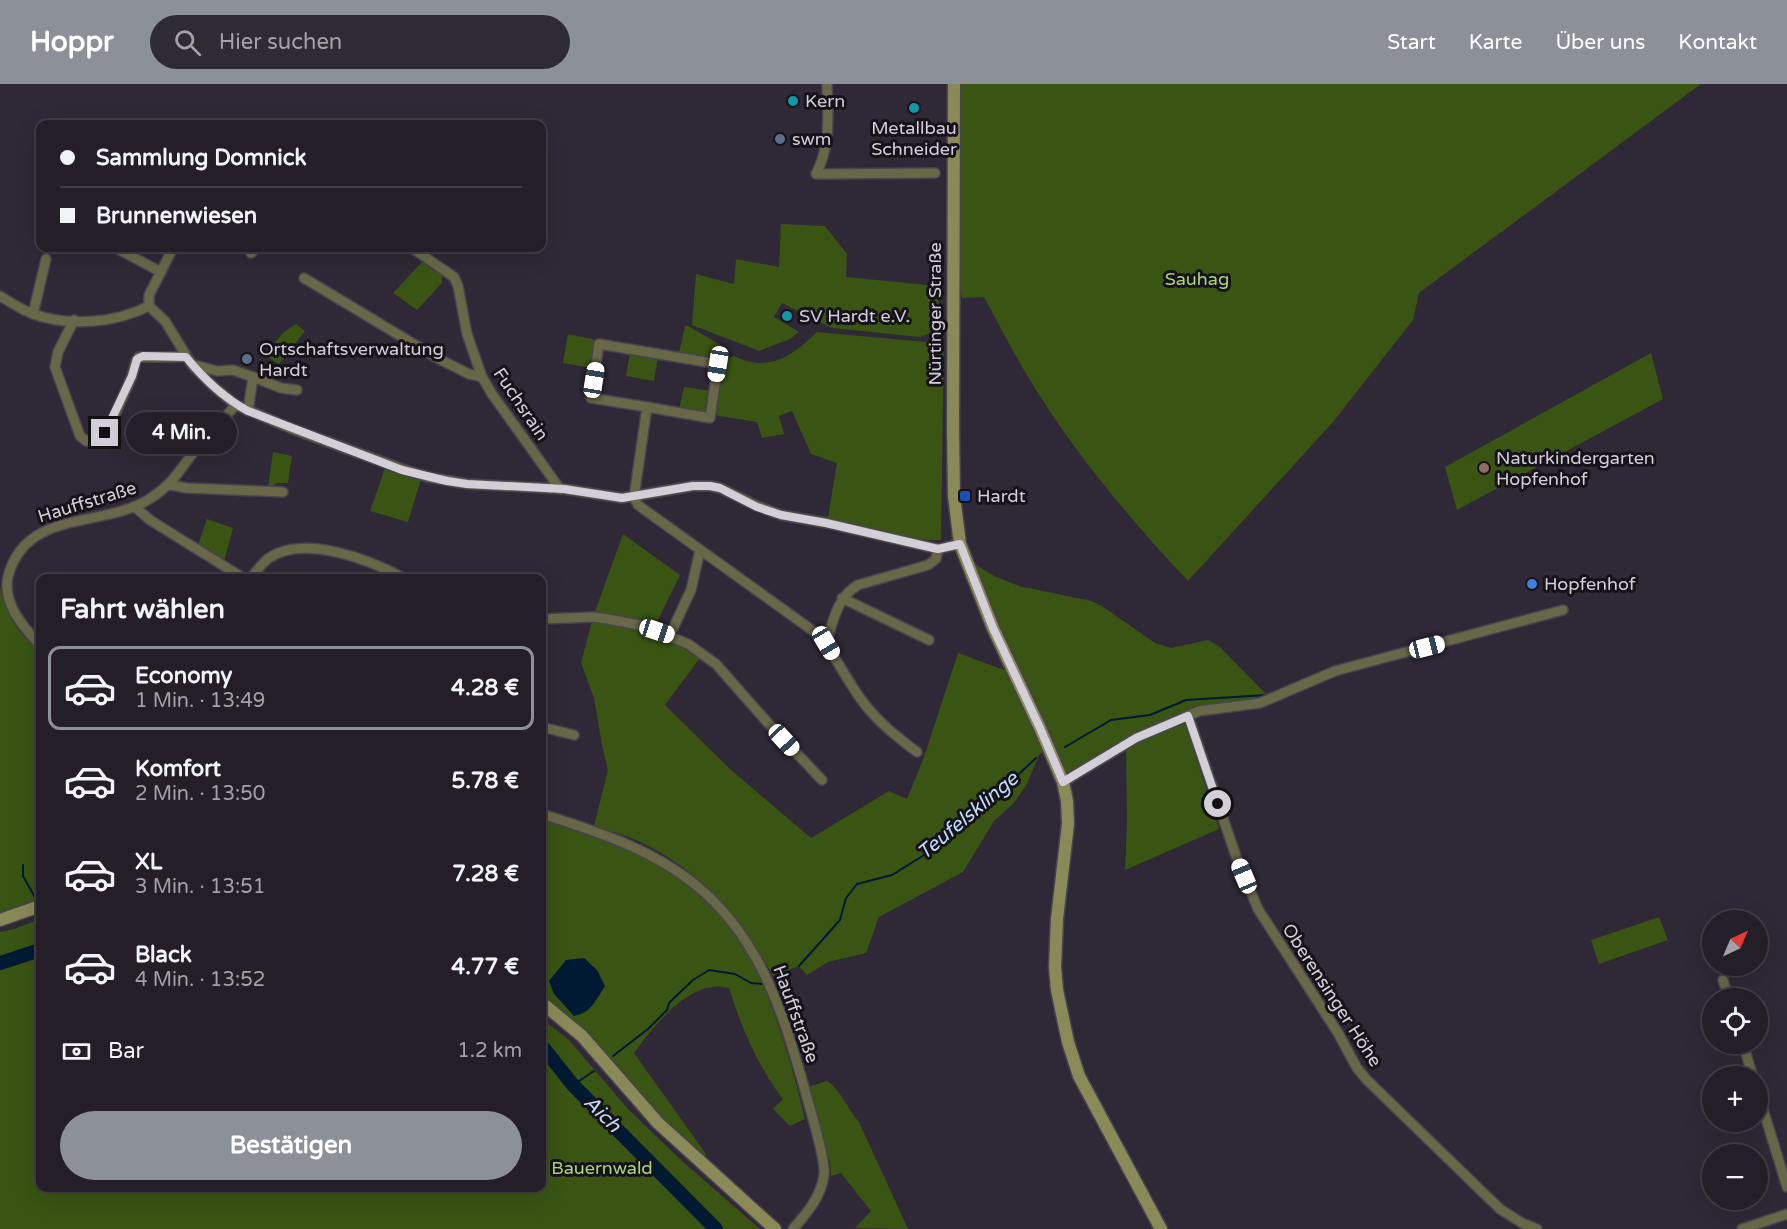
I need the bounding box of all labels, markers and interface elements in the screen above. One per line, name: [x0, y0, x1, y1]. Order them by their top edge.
search box: [150, 15, 570, 69]
text: Hoppr: [30, 25, 114, 59]
icon: search: [171, 26, 204, 59]
text: Hier suchen: [219, 29, 342, 55]
text: Start: [1387, 30, 1436, 55]
text: Karte: [1469, 30, 1522, 55]
text: Über uns: [1555, 30, 1645, 55]
text: Kontakt: [1678, 30, 1757, 55]
place label: Kern: [805, 90, 845, 112]
marker: Kern: [786, 94, 800, 108]
marker: Metallbau Schneider: [907, 101, 921, 115]
place label: Metallbau Schneider: [871, 117, 957, 160]
place label: swm: [792, 128, 831, 150]
marker: swm: [773, 132, 787, 146]
text: Sammlung Domnick: [96, 145, 306, 171]
text: Brunnenwiesen: [96, 203, 257, 229]
street label: Nürtinger Straße: [924, 242, 946, 386]
park label: Sauhag: [1165, 268, 1229, 290]
place label: SV Hardt e.V.: [799, 305, 910, 327]
marker: SV Hardt e.V.: [780, 309, 794, 323]
place label: Ortschaftsverwaltung Hardt: [259, 338, 444, 381]
car: [706, 345, 730, 383]
marker: Ortschaftsverwaltung Hardt: [240, 352, 254, 366]
car: [582, 361, 606, 399]
street label: Fuchsrain: [489, 363, 553, 445]
callout: 4 Min.: [126, 412, 237, 454]
route end: [91, 419, 118, 446]
text: 4 Min.: [152, 421, 211, 445]
place label: Naturkindergarten Hopfenhof: [1496, 447, 1655, 490]
marker: Naturkindergarten Hopfenhof: [1477, 461, 1491, 475]
street label: Hauffstraße: [35, 477, 139, 527]
place label: Hardt: [977, 485, 1026, 507]
marker: Hardt: [958, 489, 972, 503]
place label: Hopfenhof: [1544, 573, 1636, 595]
marker: Hopfenhof: [1525, 577, 1539, 591]
text: Fahrt wählen: [60, 593, 225, 626]
car: [637, 617, 677, 645]
car: [809, 623, 843, 663]
car: [1407, 634, 1447, 660]
icon: car: [63, 661, 117, 715]
text: Economy: [135, 663, 232, 689]
text: 4.28 €: [451, 675, 519, 701]
text: 1 Min. · 13:49: [135, 689, 265, 713]
car: [765, 721, 803, 759]
icon: car: [63, 754, 117, 808]
text: Komfort: [135, 756, 221, 782]
water label: Teufelsklinge: [913, 766, 1025, 865]
text: 5.78 €: [452, 768, 519, 794]
text: 2 Min. · 13:50: [135, 782, 265, 806]
route start: [1204, 790, 1231, 817]
icon: car: [63, 847, 117, 901]
text: XL: [135, 849, 162, 875]
car: [1229, 856, 1259, 896]
text: 7.28 €: [452, 861, 519, 887]
text: 3 Min. · 13:51: [135, 875, 265, 899]
north arrow: [1702, 910, 1768, 976]
map controls: [1702, 910, 1768, 1210]
street label: Oberensinger Höhe: [1277, 919, 1387, 1071]
icon: car: [63, 940, 117, 994]
text: Black: [135, 942, 192, 968]
text: 4.77 €: [451, 954, 519, 980]
street label: Hauffstraße: [768, 962, 824, 1066]
text: 4 Min. · 13:52: [135, 968, 265, 992]
button: locate: [1702, 988, 1768, 1054]
icon: cash: [60, 1035, 93, 1068]
text: Bar: [108, 1038, 144, 1064]
text: 1.2 km: [457, 1039, 522, 1063]
button: +: [1702, 1066, 1768, 1132]
water label: Aich: [578, 1090, 626, 1138]
button: Bestätigen: [60, 1111, 522, 1180]
button: −: [1702, 1144, 1768, 1210]
park label: Bauernwald: [551, 1157, 653, 1179]

